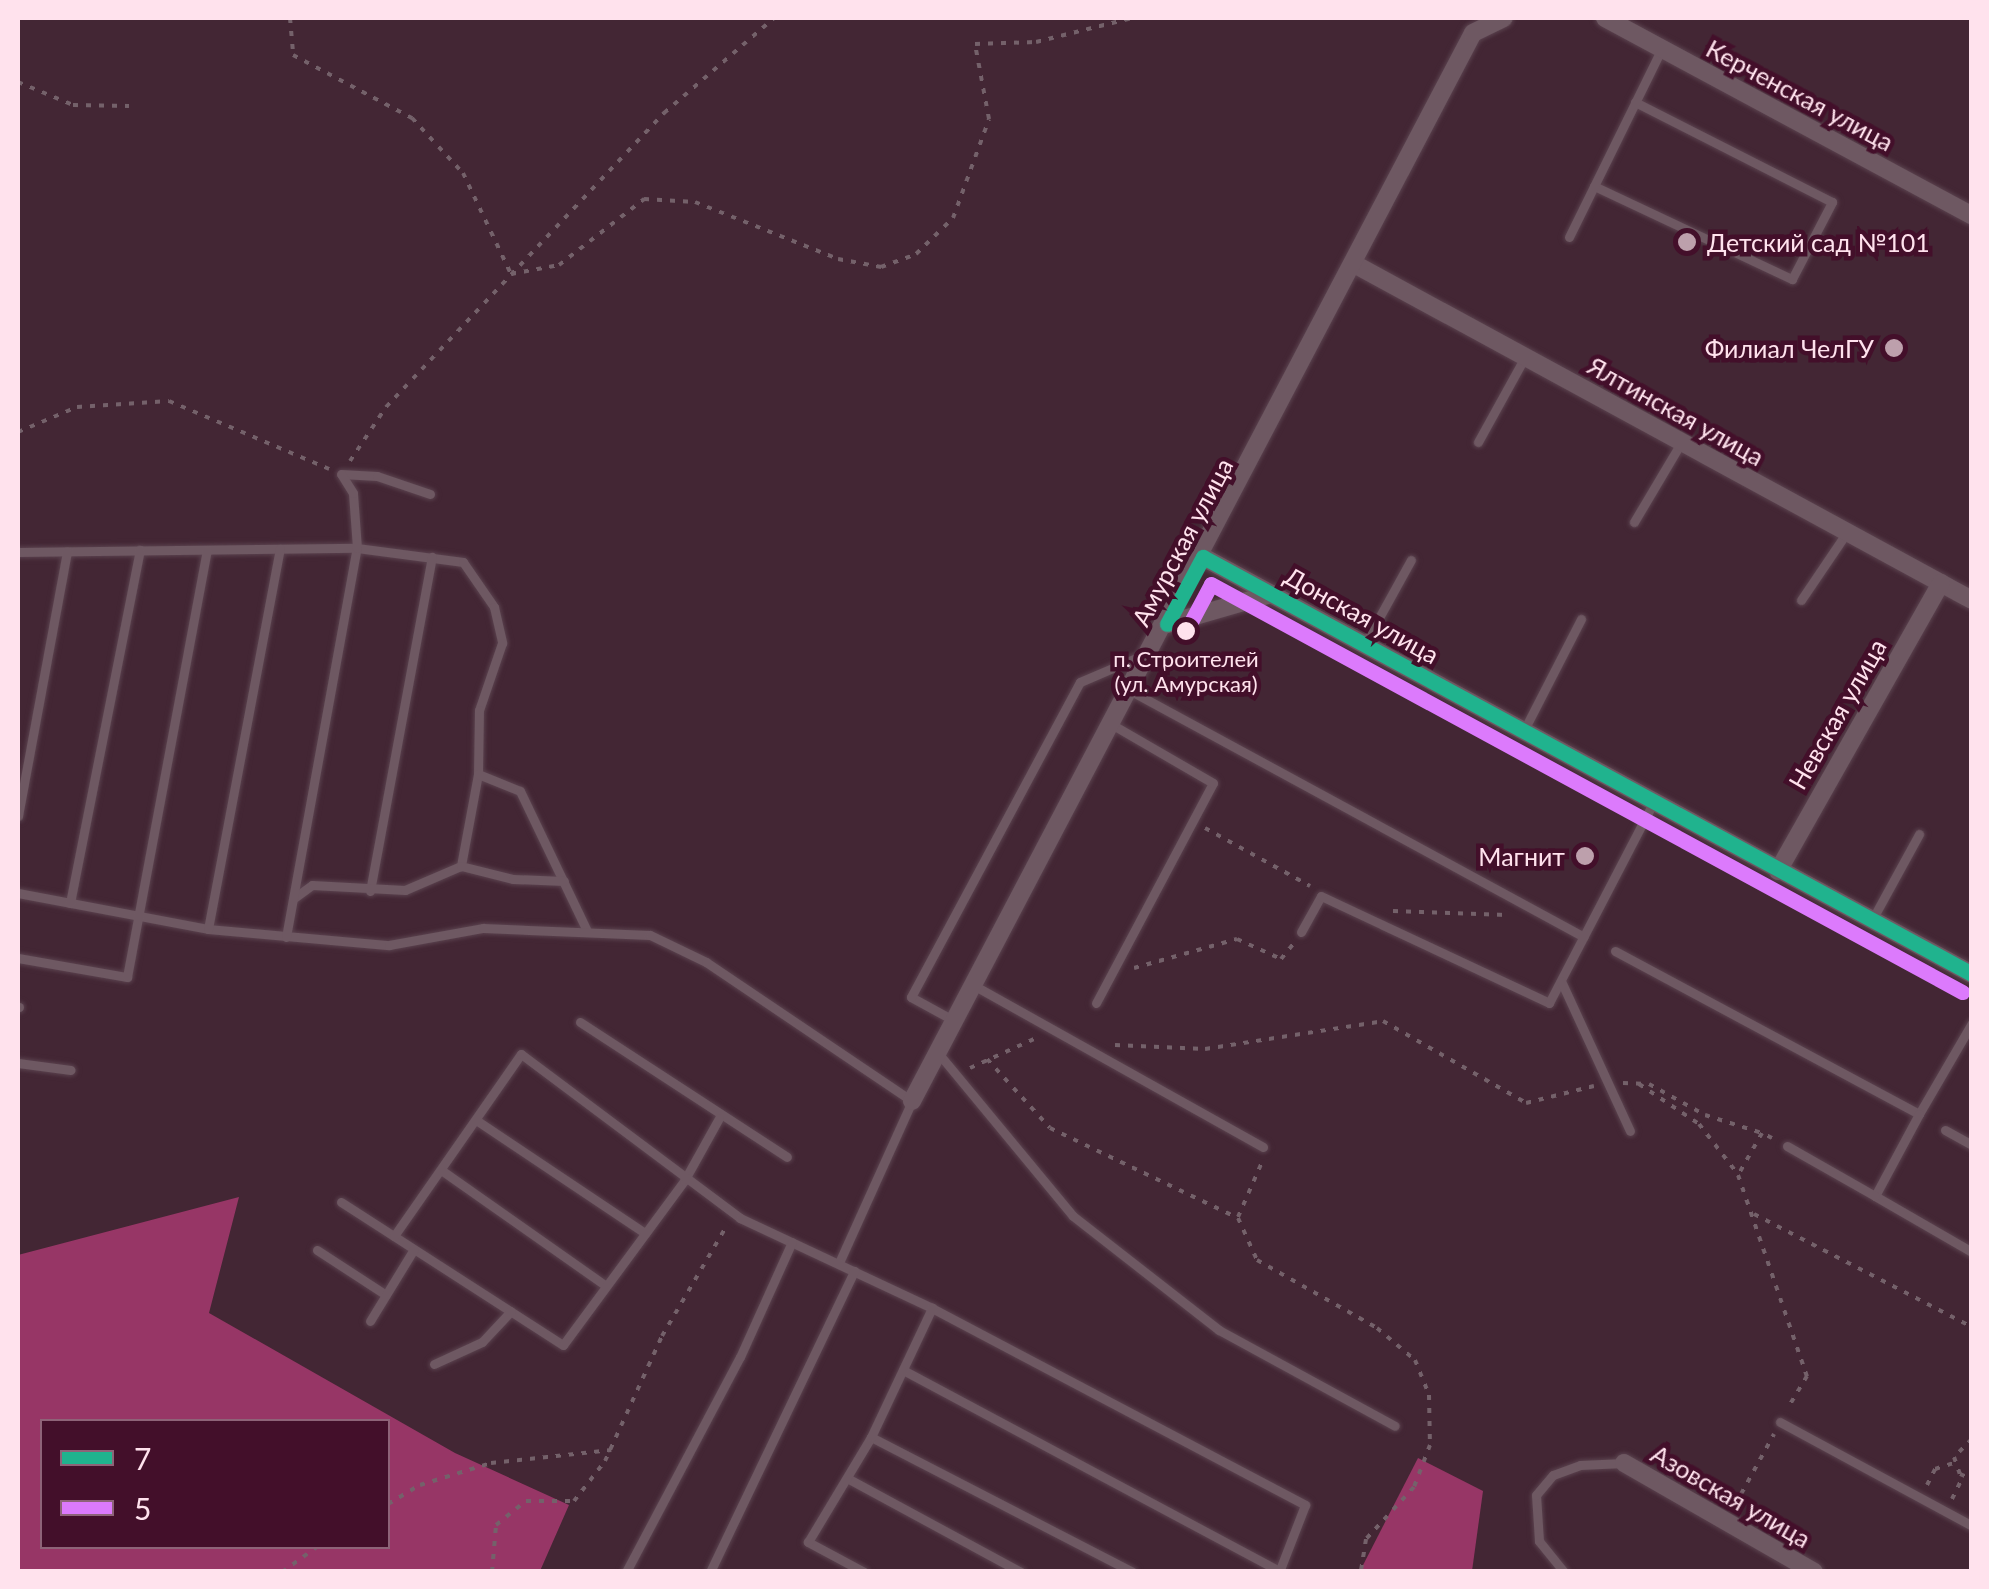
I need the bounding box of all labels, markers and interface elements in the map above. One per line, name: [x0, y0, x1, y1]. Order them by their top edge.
street label: Керченская улица: [1701, 33, 1899, 157]
place label: Детский сад №101: [1707, 227, 1930, 257]
marker: Детский сад №101: [1676, 231, 1698, 253]
place label: Филиал ЧелГУ: [1705, 333, 1874, 363]
marker: Филиал ЧелГУ: [1883, 337, 1905, 359]
street label: Ялтинская улица: [1583, 350, 1769, 472]
street label: Амурская улица: [1125, 453, 1239, 631]
street label: Донская улица: [1280, 560, 1444, 670]
marker: п. Строителей (ул. Амурская): [1176, 621, 1196, 641]
street label: Невская улица: [1782, 633, 1892, 795]
place label: п. Строителей (ул. Амурская): [1113, 645, 1259, 696]
place label: Магнит: [1478, 841, 1565, 871]
marker: Магнит: [1574, 845, 1596, 867]
legend: [40, 1419, 390, 1549]
street label: Азовская улица: [1646, 1438, 1816, 1554]
text: 7: [134, 1440, 151, 1476]
text: 5: [134, 1490, 151, 1526]

